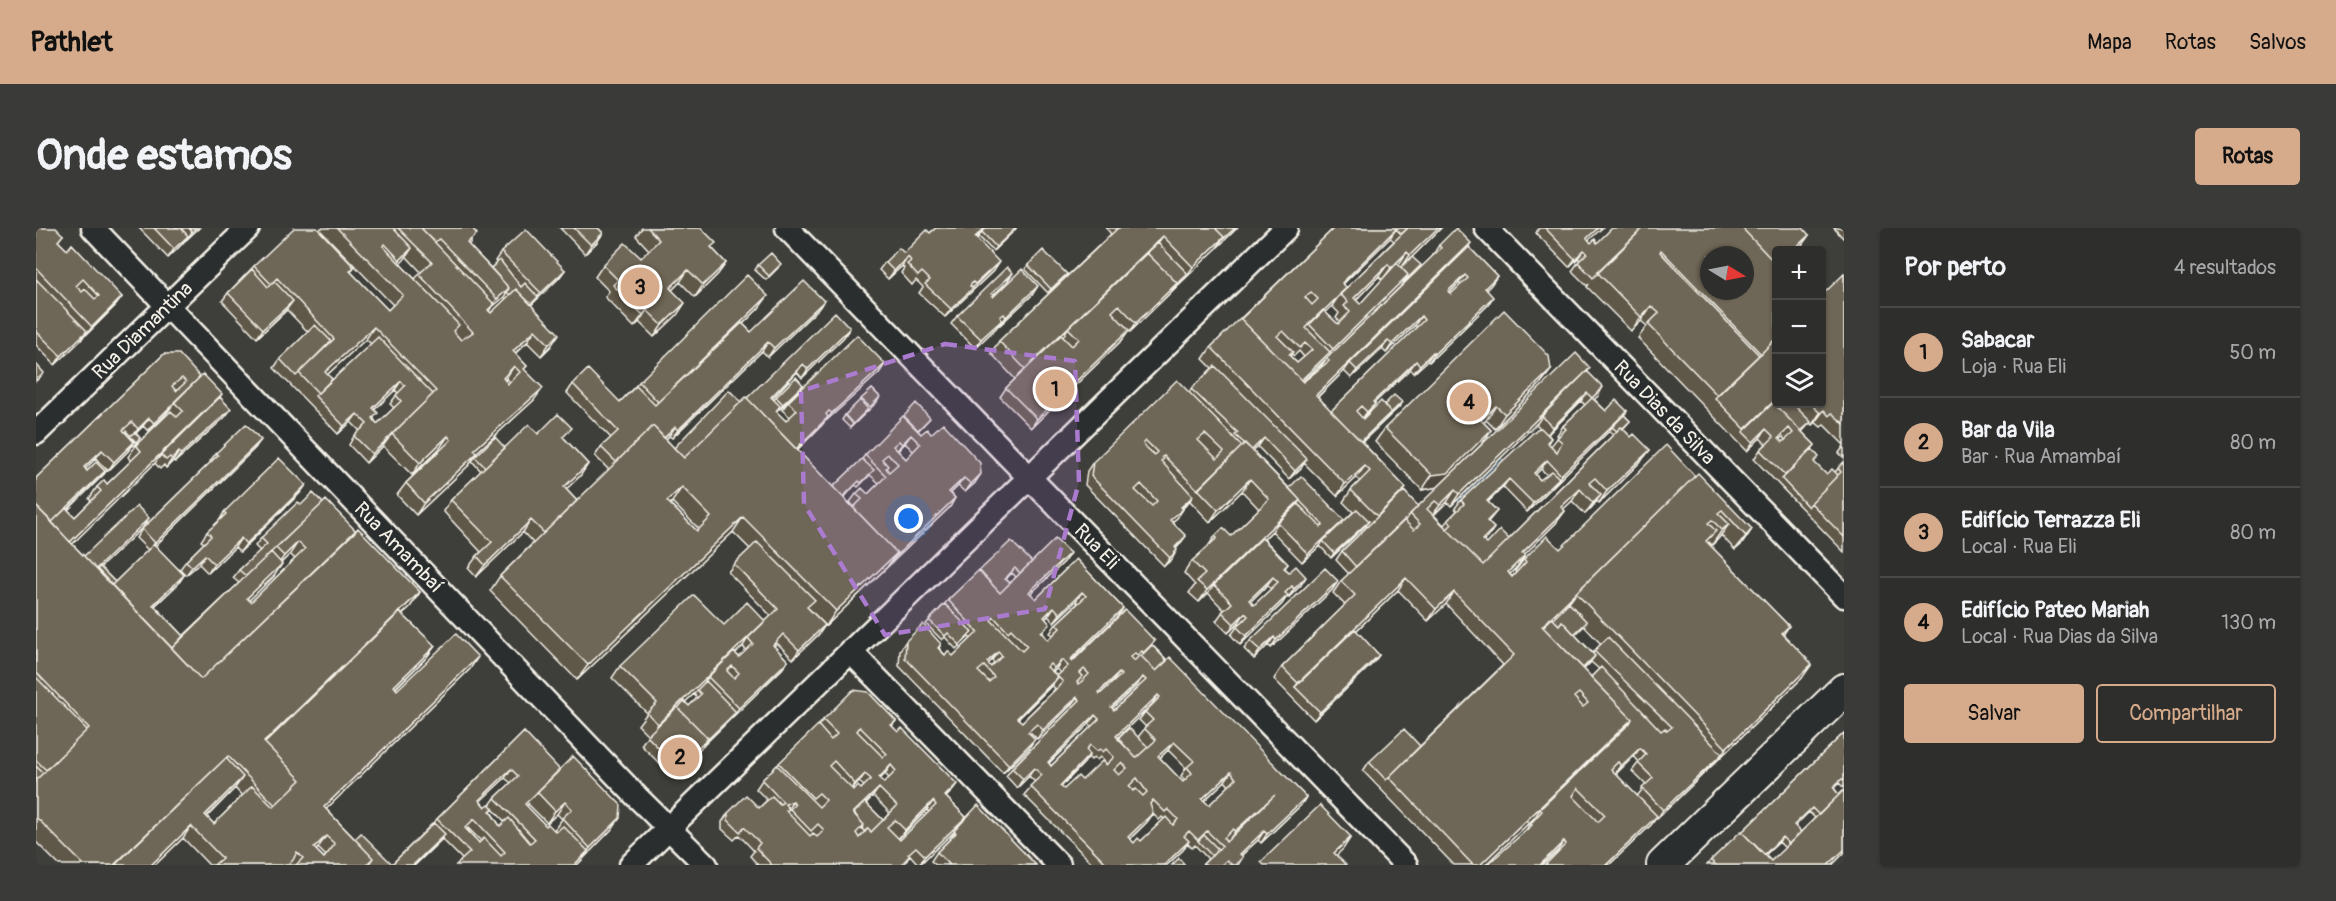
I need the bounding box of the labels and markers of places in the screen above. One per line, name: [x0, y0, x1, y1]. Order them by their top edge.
pin: 3: [620, 264, 660, 310]
pin: 1: [1036, 366, 1074, 412]
pin: 4: [1450, 380, 1488, 424]
pin: 2: [660, 734, 700, 780]

